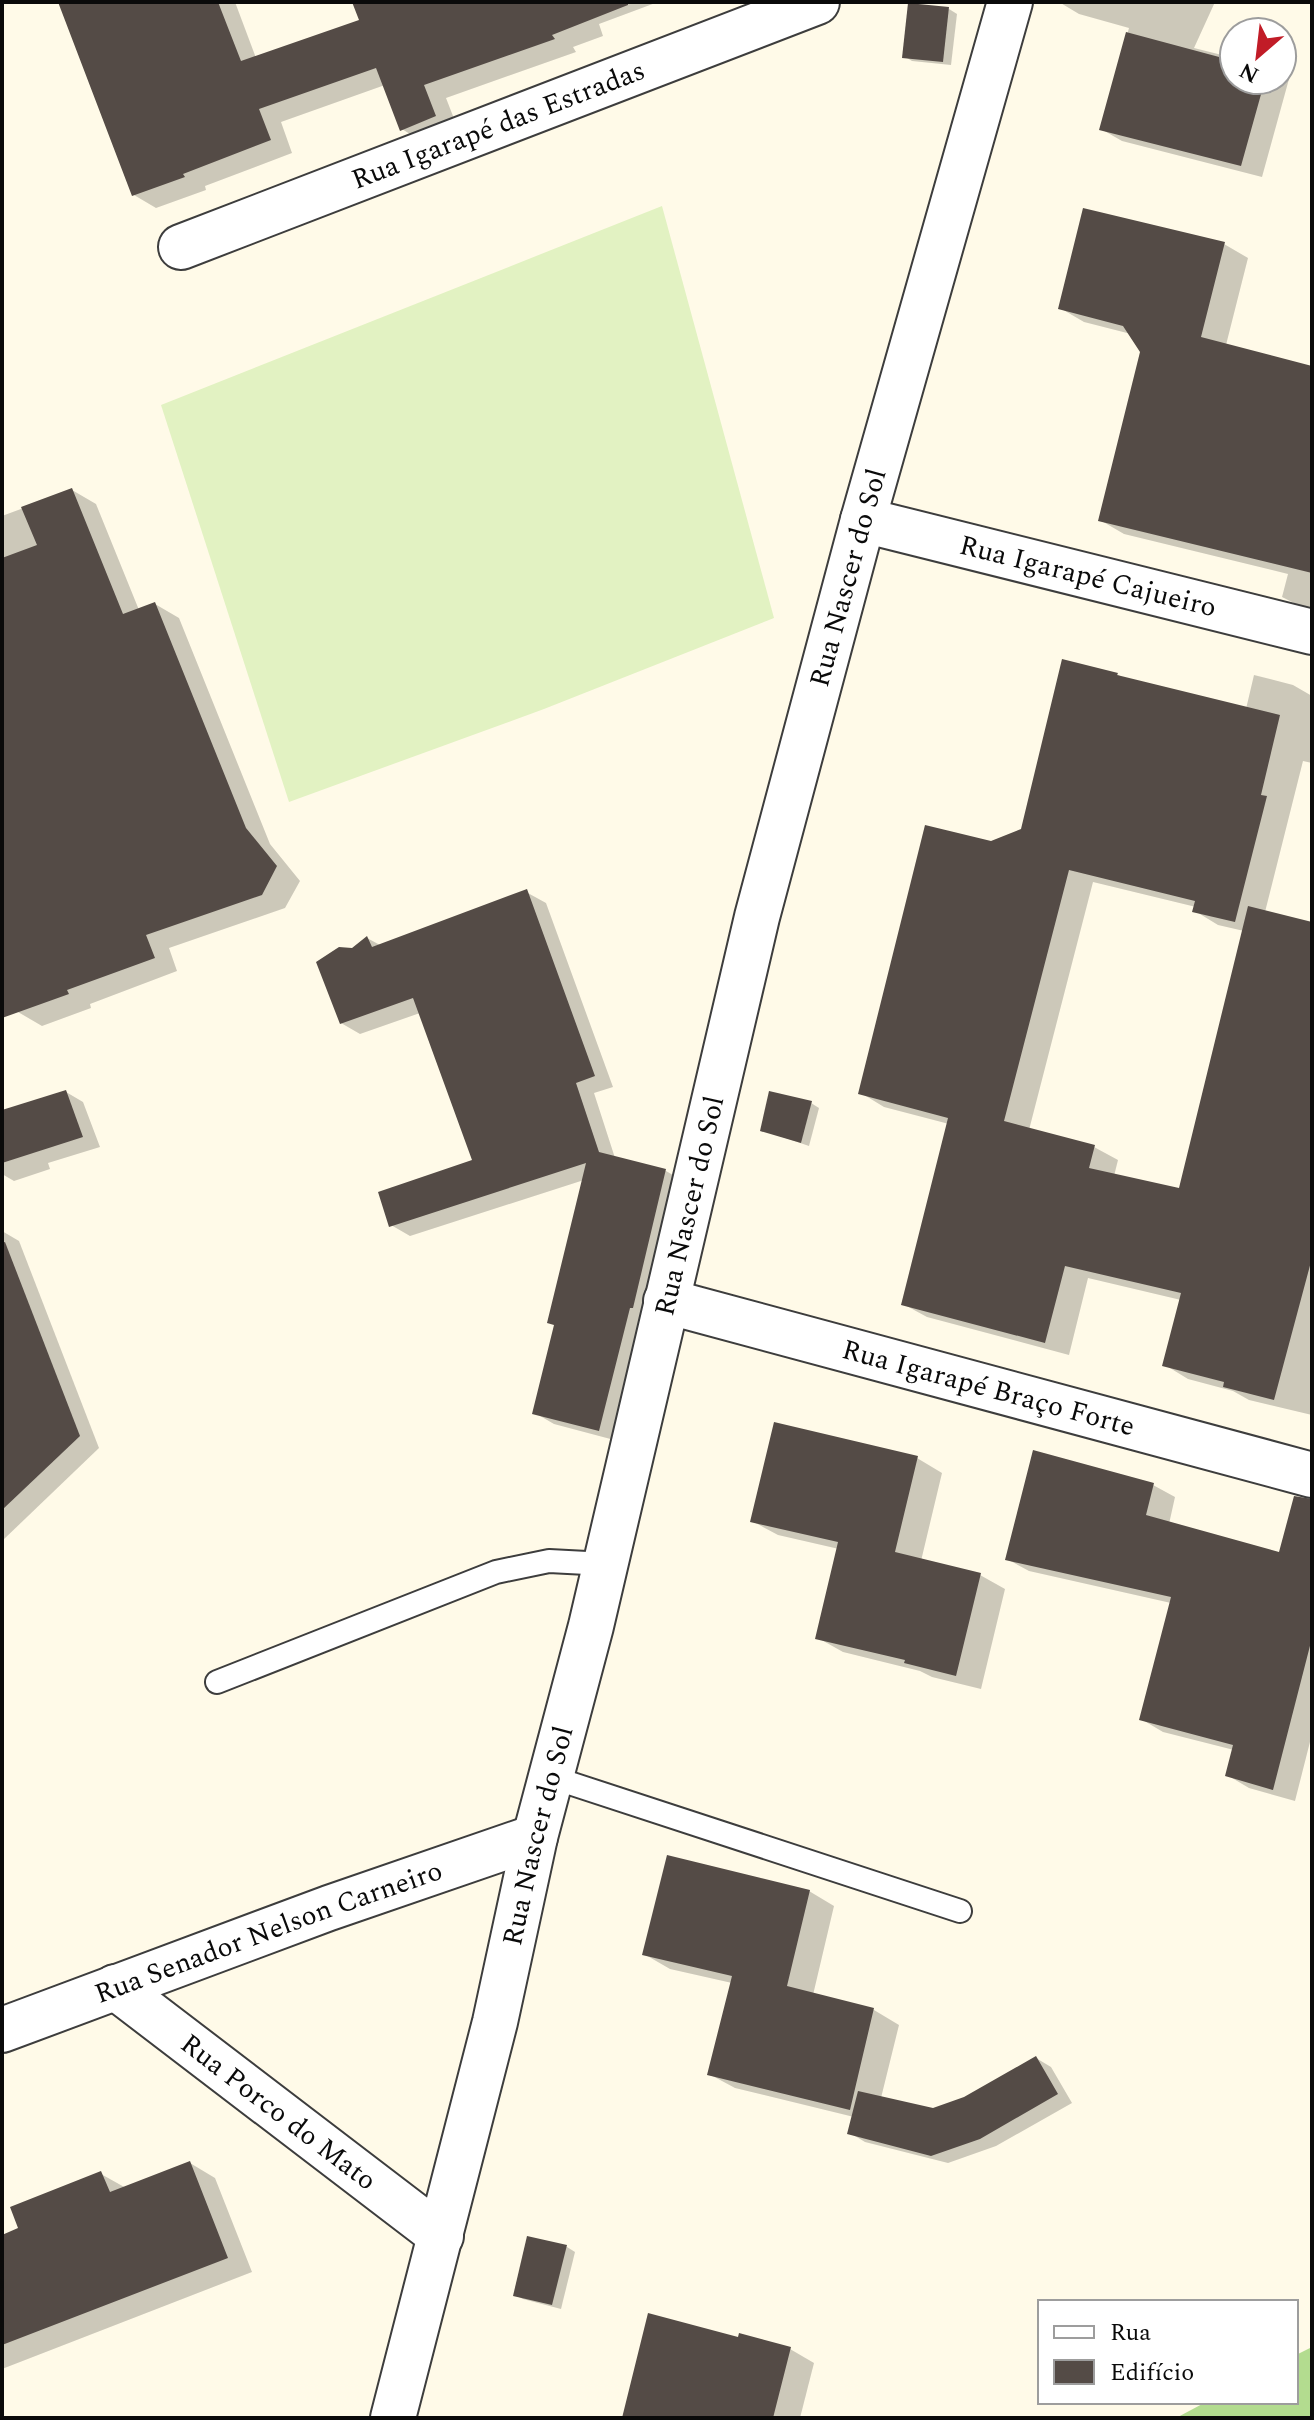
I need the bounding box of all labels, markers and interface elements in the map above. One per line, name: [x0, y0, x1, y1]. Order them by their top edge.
north arrow: [1218, 16, 1298, 96]
street label: Rua Igarapé das Estradas: [345, 49, 651, 201]
text: N: [1234, 54, 1265, 91]
street label: Rua Nascer do Sol: [798, 463, 898, 692]
street label: Rua Igarapé Cajueiro: [955, 523, 1221, 629]
street label: Rua Nascer do Sol: [643, 1092, 736, 1320]
street label: Rua Igarapé Braço Forte: [837, 1328, 1140, 1448]
street label: Rua Nascer do Sol: [491, 1721, 585, 1950]
street label: Rua Senador Nelson Carneiro: [88, 1849, 448, 2015]
street label: Rua Porco do Mato: [171, 2023, 386, 2201]
legend: [1038, 2300, 1298, 2404]
text: Rua: [1110, 2315, 1151, 2351]
text: Edifício: [1110, 2355, 1194, 2391]

